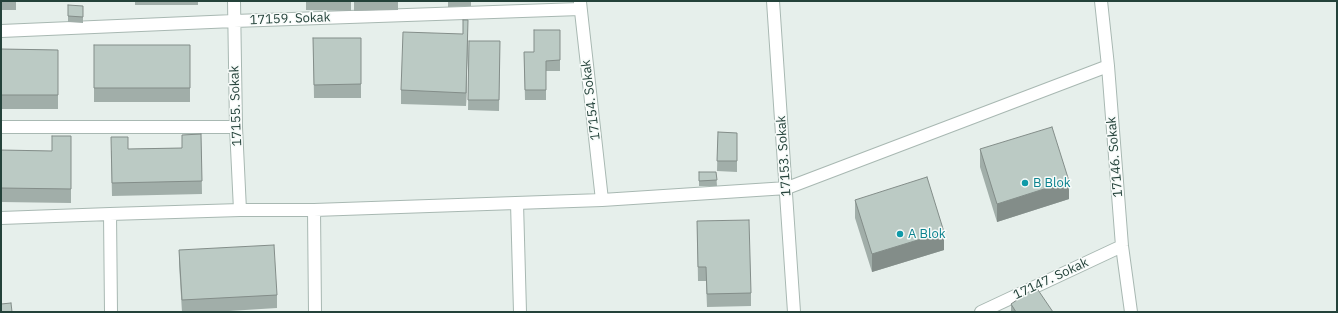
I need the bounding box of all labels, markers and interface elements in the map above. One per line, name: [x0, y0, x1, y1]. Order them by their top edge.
street label: 17159. Sokak: [249, 10, 331, 28]
street label: 17154. Sokak: [578, 59, 604, 141]
street label: 17155. Sokak: [227, 65, 245, 147]
street label: 17153. Sokak: [773, 115, 795, 197]
street label: 17146. Sokak: [1104, 116, 1126, 198]
place label: B Blok: [1033, 175, 1071, 191]
marker: B Blok: [1020, 178, 1030, 188]
place label: A Blok: [908, 226, 946, 242]
marker: A Blok: [895, 229, 905, 239]
street label: 17147. Sokak: [1011, 255, 1091, 303]

